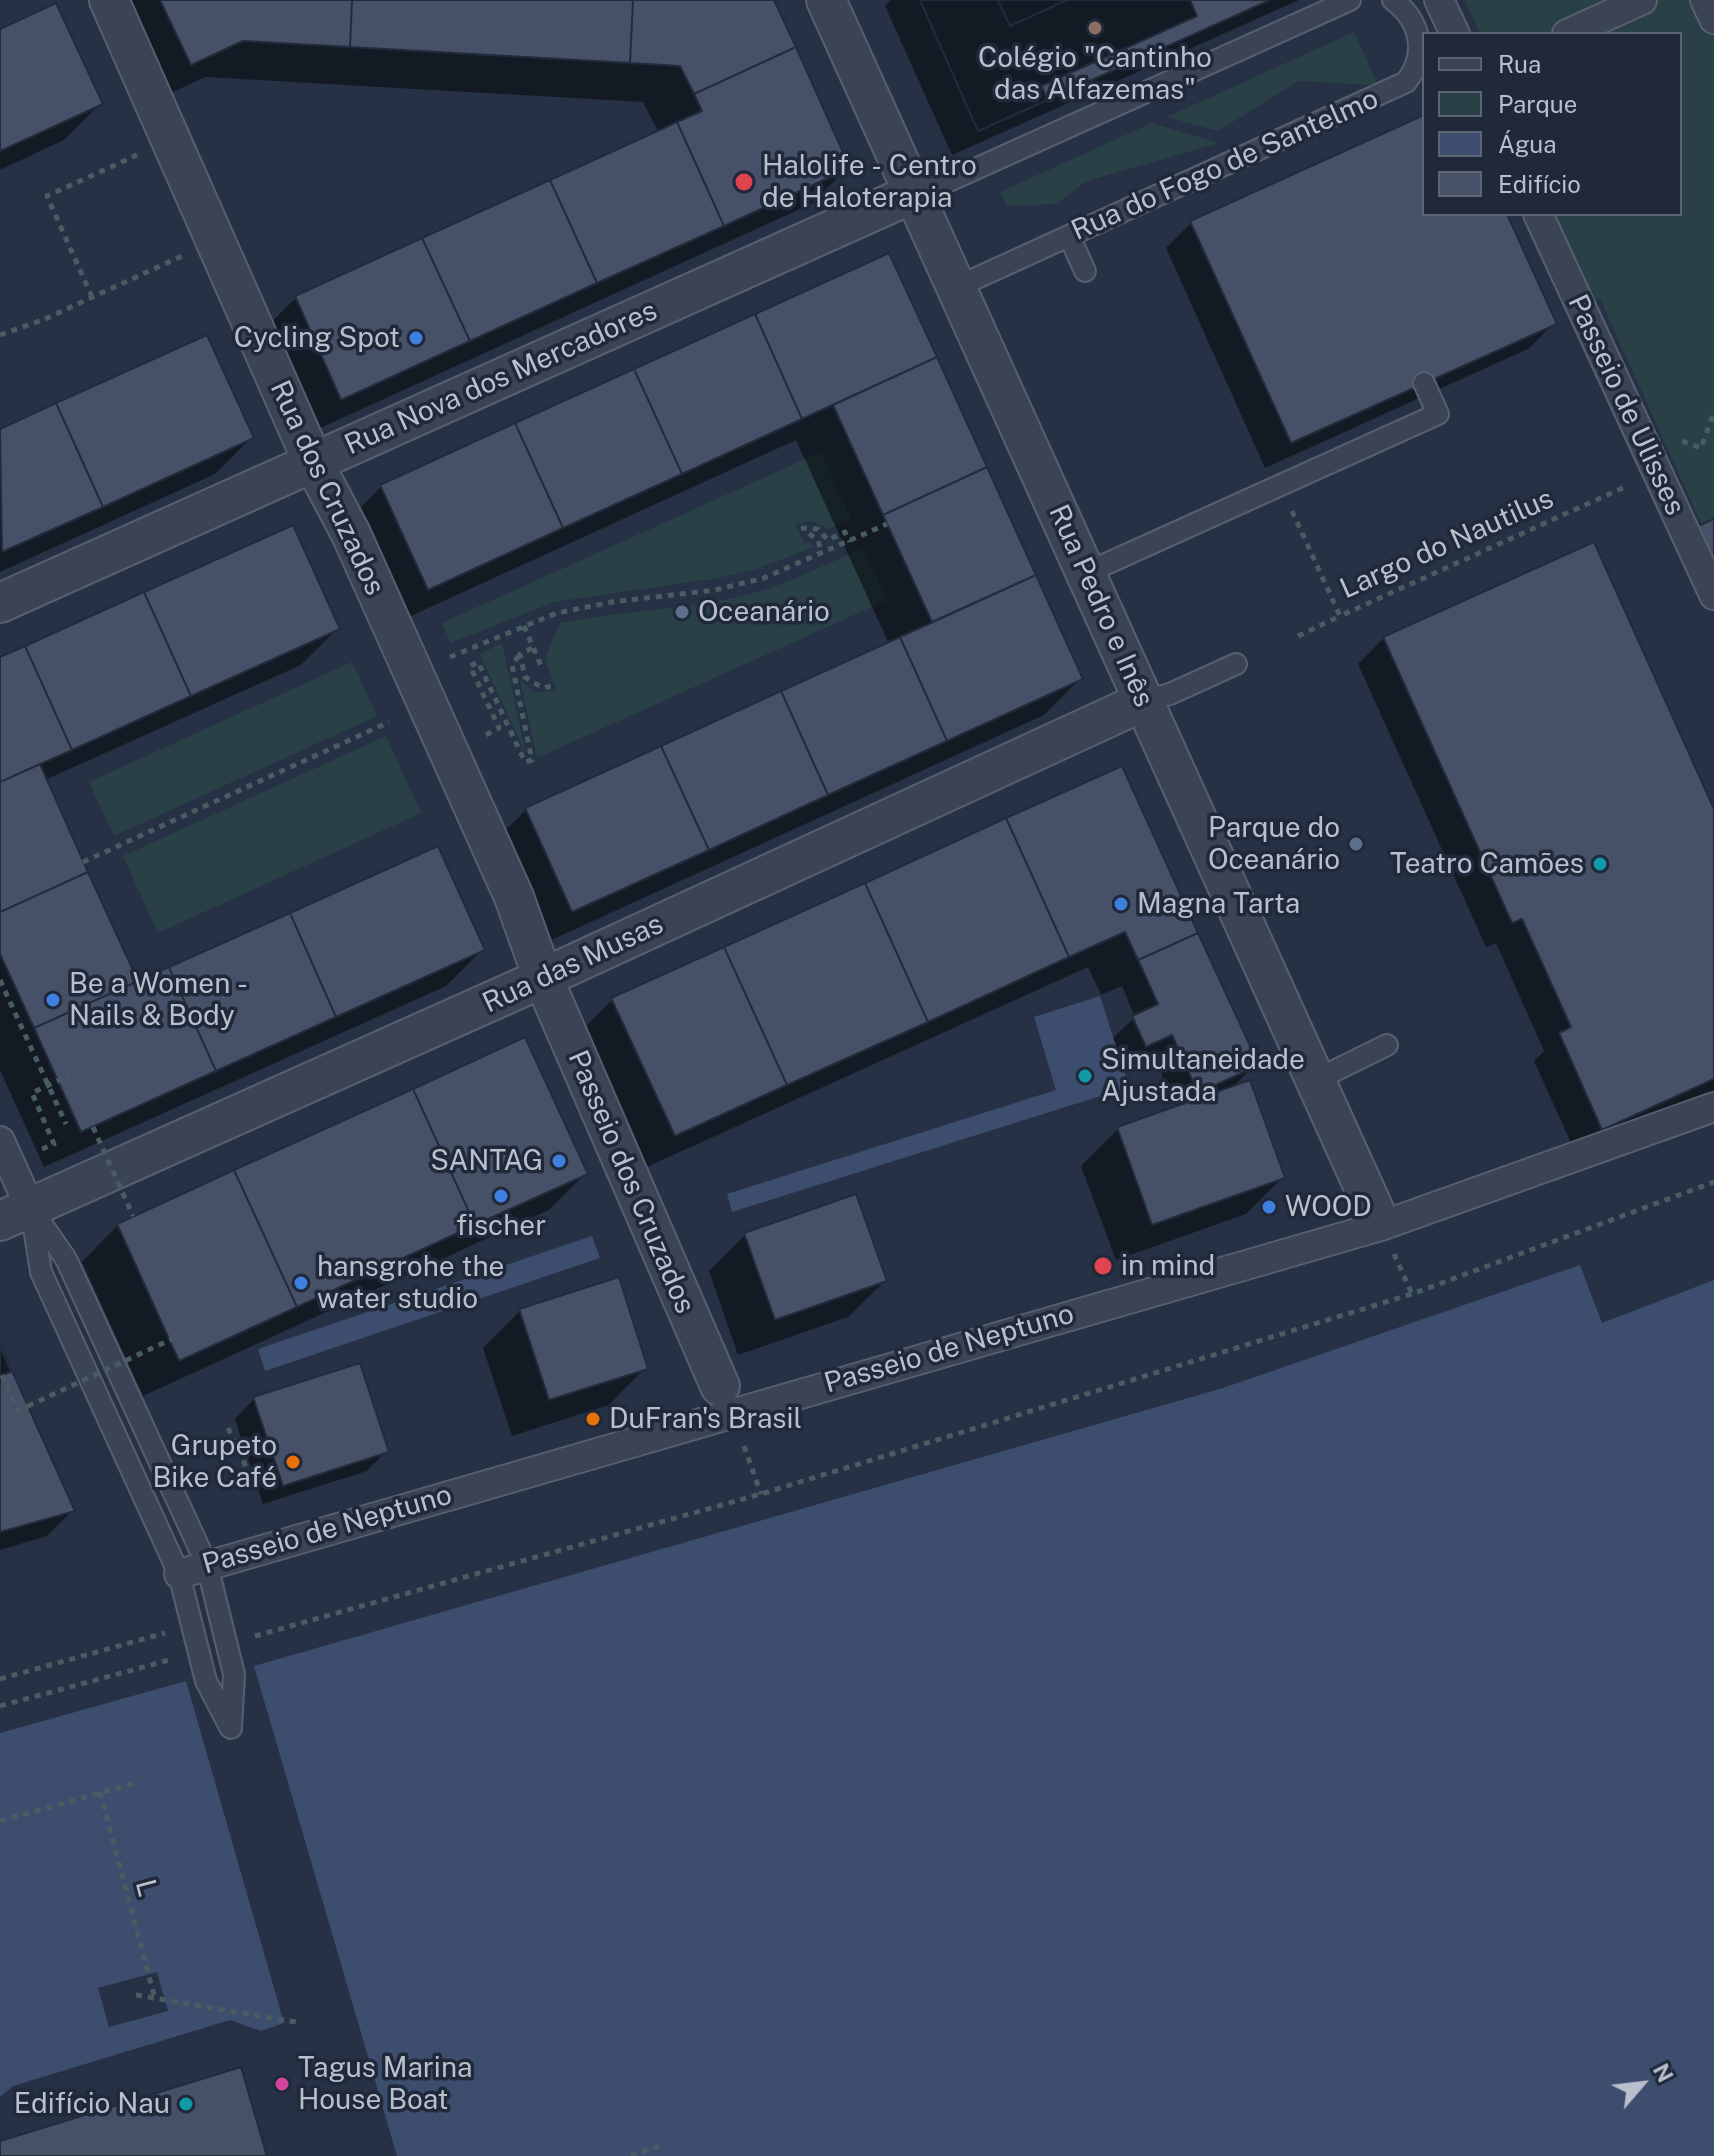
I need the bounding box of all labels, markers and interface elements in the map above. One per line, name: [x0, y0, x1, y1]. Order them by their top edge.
marker: Colégio "Cantinho das Alfazemas": [1086, 19, 1104, 37]
legend: [1422, 32, 1682, 216]
place label: Colégio "Cantinho das Alfazemas": [978, 41, 1212, 107]
text: Rua: [1498, 50, 1541, 78]
street label: Rua do Fogo de Santelmo: [1067, 82, 1383, 248]
text: Parque: [1498, 90, 1577, 118]
text: Água: [1498, 130, 1556, 158]
place label: Halolife - Centro de Haloterapia: [762, 149, 977, 215]
text: Edifício: [1498, 170, 1581, 198]
marker: Halolife - Centro de Haloterapia: [733, 171, 755, 193]
street label: Passeio de Ulisses: [1560, 290, 1692, 520]
street label: Rua Nova dos Mercadores: [340, 294, 662, 462]
place label: Cycling Spot: [234, 321, 400, 355]
marker: Cycling Spot: [407, 329, 425, 347]
street label: Rua dos Cruzados: [263, 375, 391, 601]
street label: Largo do Nautilus: [1335, 482, 1559, 606]
street label: Rua Pedro e Inês: [1041, 500, 1161, 712]
place label: Oceanário: [698, 595, 830, 629]
marker: Oceanário: [673, 603, 691, 621]
place label: Parque do Oceanário: [1208, 811, 1340, 877]
marker: Parque do Oceanário: [1347, 835, 1365, 853]
place label: Teatro Camões: [1390, 847, 1584, 881]
marker: Teatro Camões: [1591, 855, 1609, 873]
place label: Magna Tarta: [1137, 887, 1300, 921]
marker: Magna Tarta: [1112, 895, 1130, 913]
street label: Rua das Musas: [478, 908, 668, 1020]
place label: Be a Women - Nails & Body: [69, 967, 248, 1033]
marker: Be a Women - Nails & Body: [44, 991, 62, 1009]
place label: Simultaneidade Ajustada: [1101, 1043, 1305, 1109]
street label: Passeio dos Cruzados: [560, 1046, 702, 1318]
marker: Simultaneidade Ajustada: [1076, 1067, 1094, 1085]
place label: SANTAG: [430, 1144, 543, 1178]
marker: SANTAG: [550, 1152, 568, 1170]
marker: fischer: [492, 1187, 510, 1205]
place label: WOOD: [1285, 1190, 1372, 1224]
marker: WOOD: [1260, 1198, 1278, 1216]
place label: fischer: [456, 1209, 546, 1243]
place label: in mind: [1121, 1249, 1215, 1283]
place label: hansgrohe the water studio: [317, 1250, 504, 1316]
marker: in mind: [1092, 1255, 1114, 1277]
marker: hansgrohe the water studio: [292, 1274, 310, 1292]
street label: Passeio de Neptuno: [820, 1297, 1078, 1401]
place label: DuFran's Brasil: [609, 1402, 802, 1436]
marker: DuFran's Brasil: [584, 1410, 602, 1428]
place label: Grupeto Bike Café: [153, 1429, 277, 1495]
marker: Grupeto Bike Café: [284, 1453, 302, 1471]
street label: Passeio de Neptuno: [198, 1478, 456, 1582]
street label: L: [128, 1876, 164, 1900]
north arrow: [1602, 2044, 1682, 2124]
place label: Tagus Marina House Boat: [298, 2051, 473, 2117]
text: N: [1648, 2059, 1679, 2086]
marker: Tagus Marina House Boat: [273, 2075, 291, 2093]
place label: Edifício Nau: [14, 2087, 170, 2121]
marker: Edifício Nau: [177, 2095, 195, 2113]

